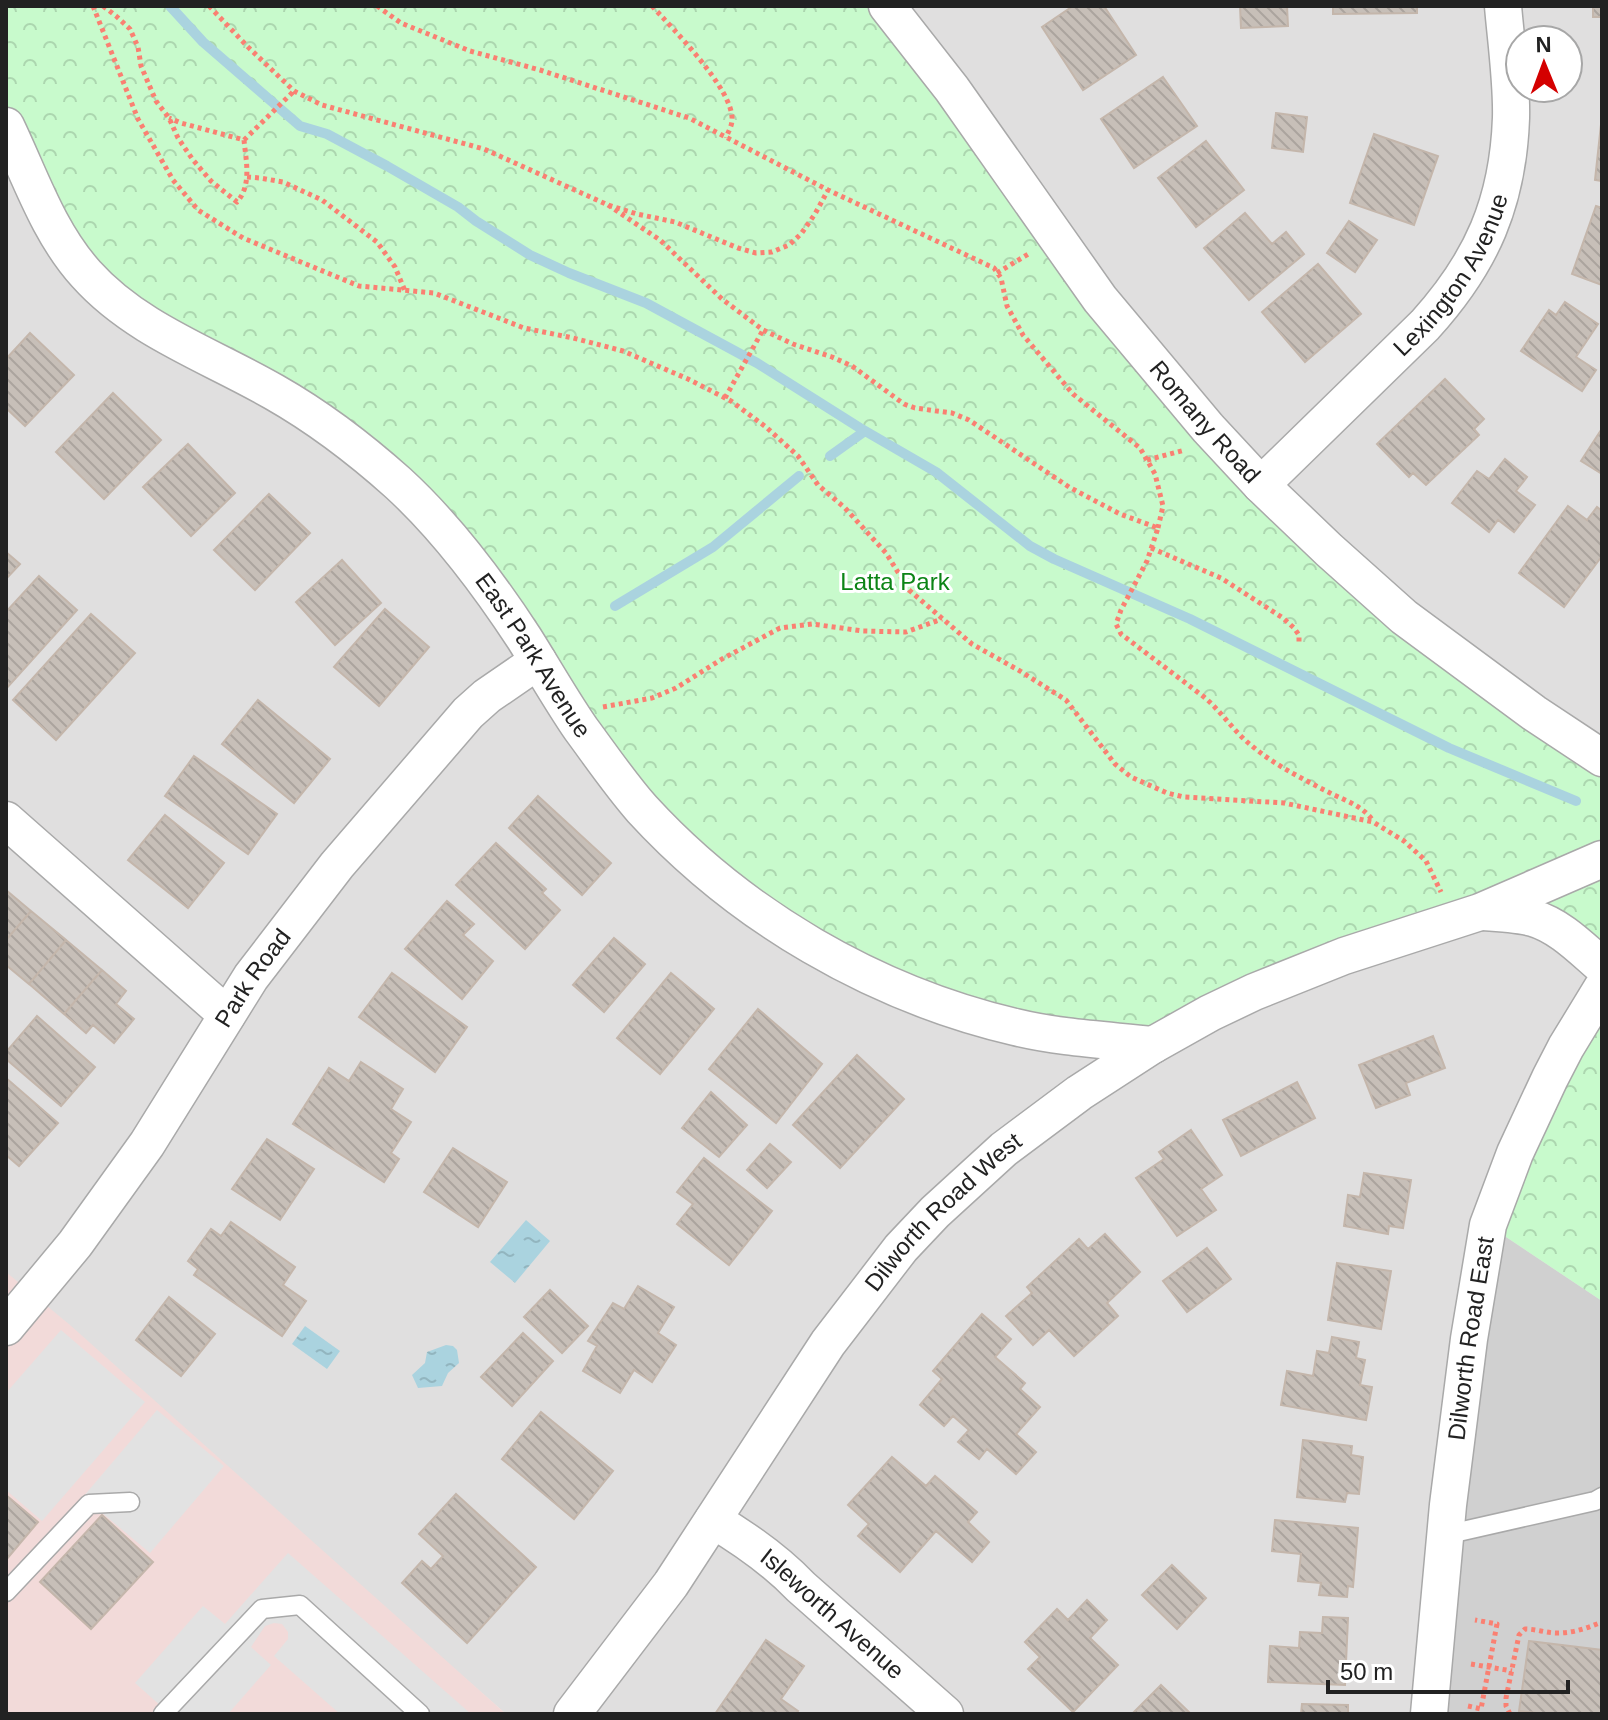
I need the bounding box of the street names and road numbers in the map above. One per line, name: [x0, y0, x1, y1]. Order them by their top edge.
street label: Lexington Avenue: [1388, 191, 1513, 361]
street label: Romany Road: [1145, 355, 1266, 488]
street label: East Park Avenue: [470, 568, 597, 743]
street label: Park Road: [209, 923, 296, 1032]
street label: Dilworth Road West: [859, 1127, 1027, 1296]
street label: Dilworth Road East: [1442, 1234, 1499, 1442]
street label: Isleworth Avenue: [756, 1543, 909, 1684]

